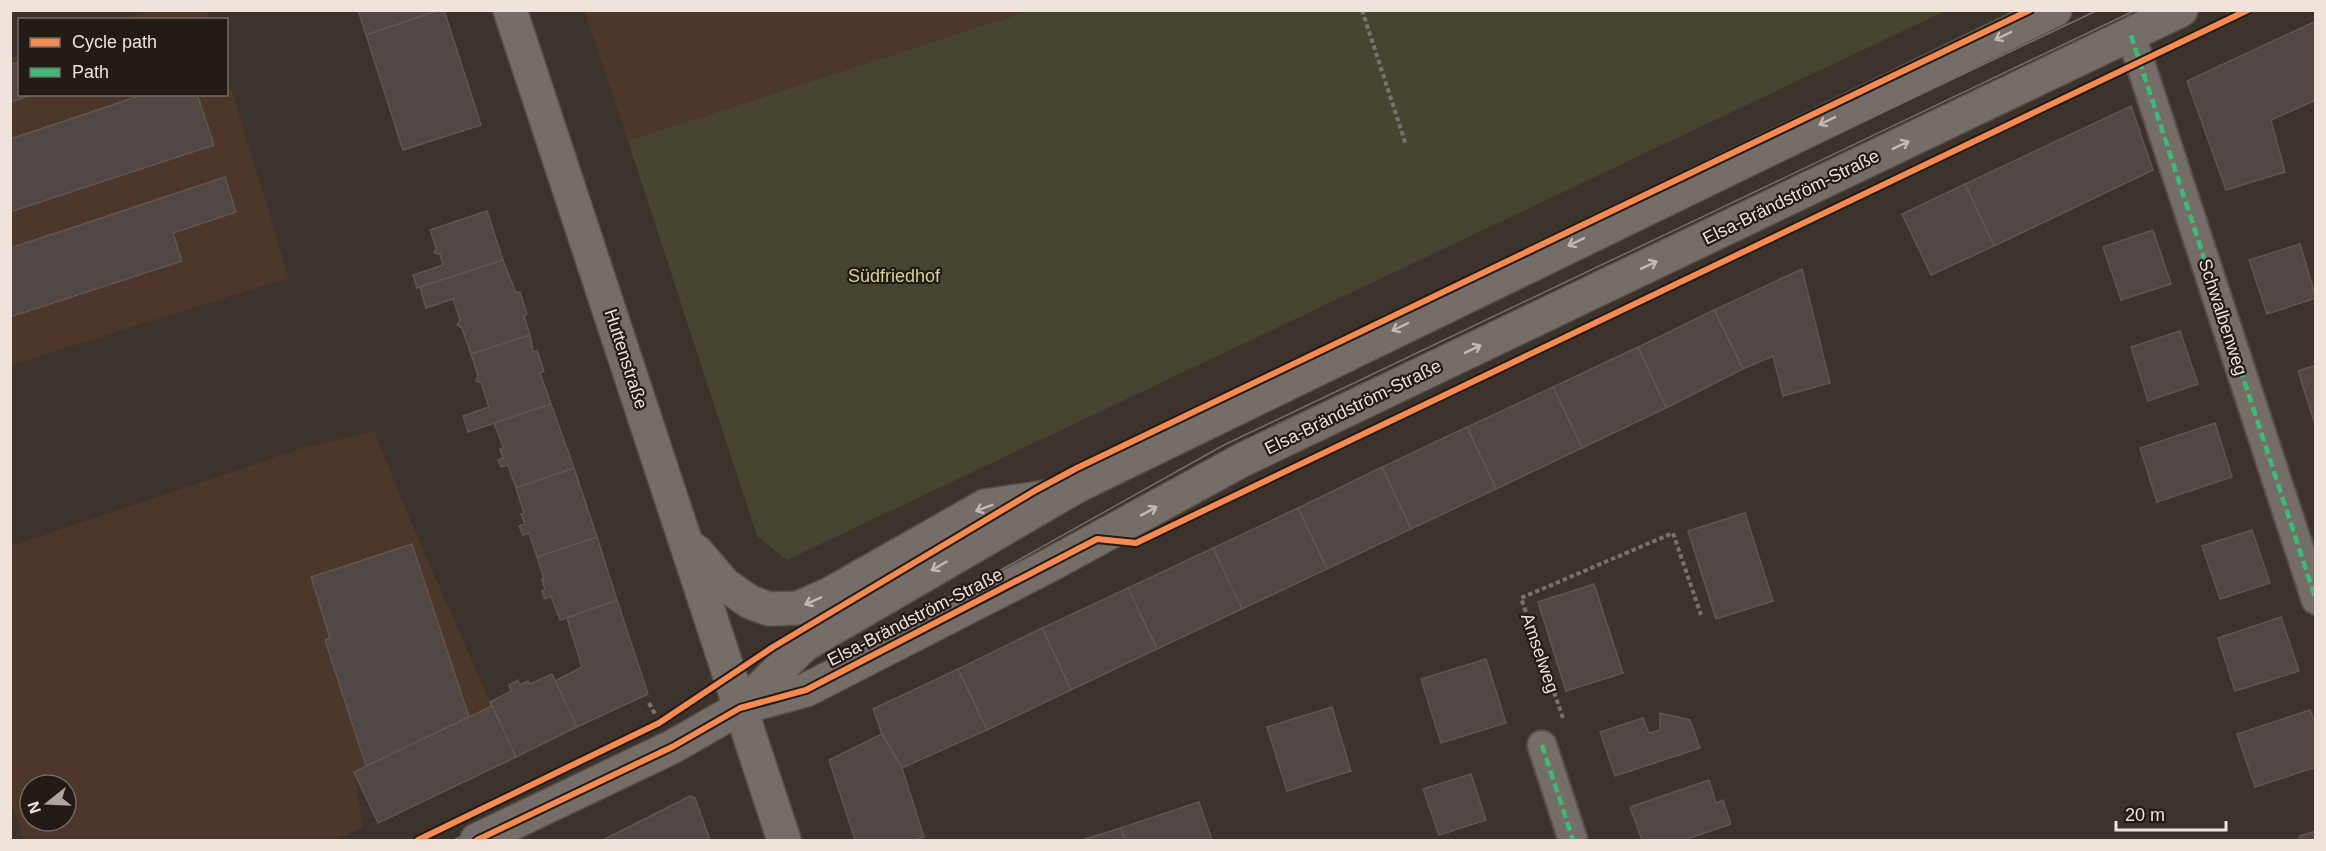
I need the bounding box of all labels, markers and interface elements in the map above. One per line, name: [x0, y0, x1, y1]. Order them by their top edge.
legend: [18, 18, 228, 96]
one-way arrow: [1994, 31, 2012, 42]
text: Cycle path: [72, 32, 157, 52]
text: Path: [72, 62, 109, 82]
one-way arrow: [1818, 115, 1836, 127]
one-way arrow: [1892, 138, 1910, 150]
street label: Elsa-Brändström-Straße: [1699, 145, 1883, 249]
one-way arrow: [1567, 237, 1585, 249]
street label: Schwalbenweg: [2195, 256, 2251, 378]
one-way arrow: [1640, 259, 1658, 271]
park label: Südfriedhof: [848, 266, 941, 286]
street label: Huttenstraße: [600, 306, 652, 412]
one-way arrow: [1392, 322, 1410, 334]
one-way arrow: [1464, 343, 1482, 355]
street label: Elsa-Brändström-Straße: [1261, 355, 1445, 459]
one-way arrow: [975, 504, 993, 515]
one-way arrow: [1139, 505, 1157, 516]
one-way arrow: [930, 561, 948, 572]
street label: Elsa-Brändström-Straße: [824, 564, 1006, 670]
one-way arrow: [804, 596, 822, 608]
street label: Amselweg: [1517, 610, 1563, 696]
north arrow: [18, 773, 78, 833]
scale bar: [2116, 794, 2226, 832]
text: N: [24, 799, 44, 816]
text: 20 m: [2125, 805, 2165, 825]

